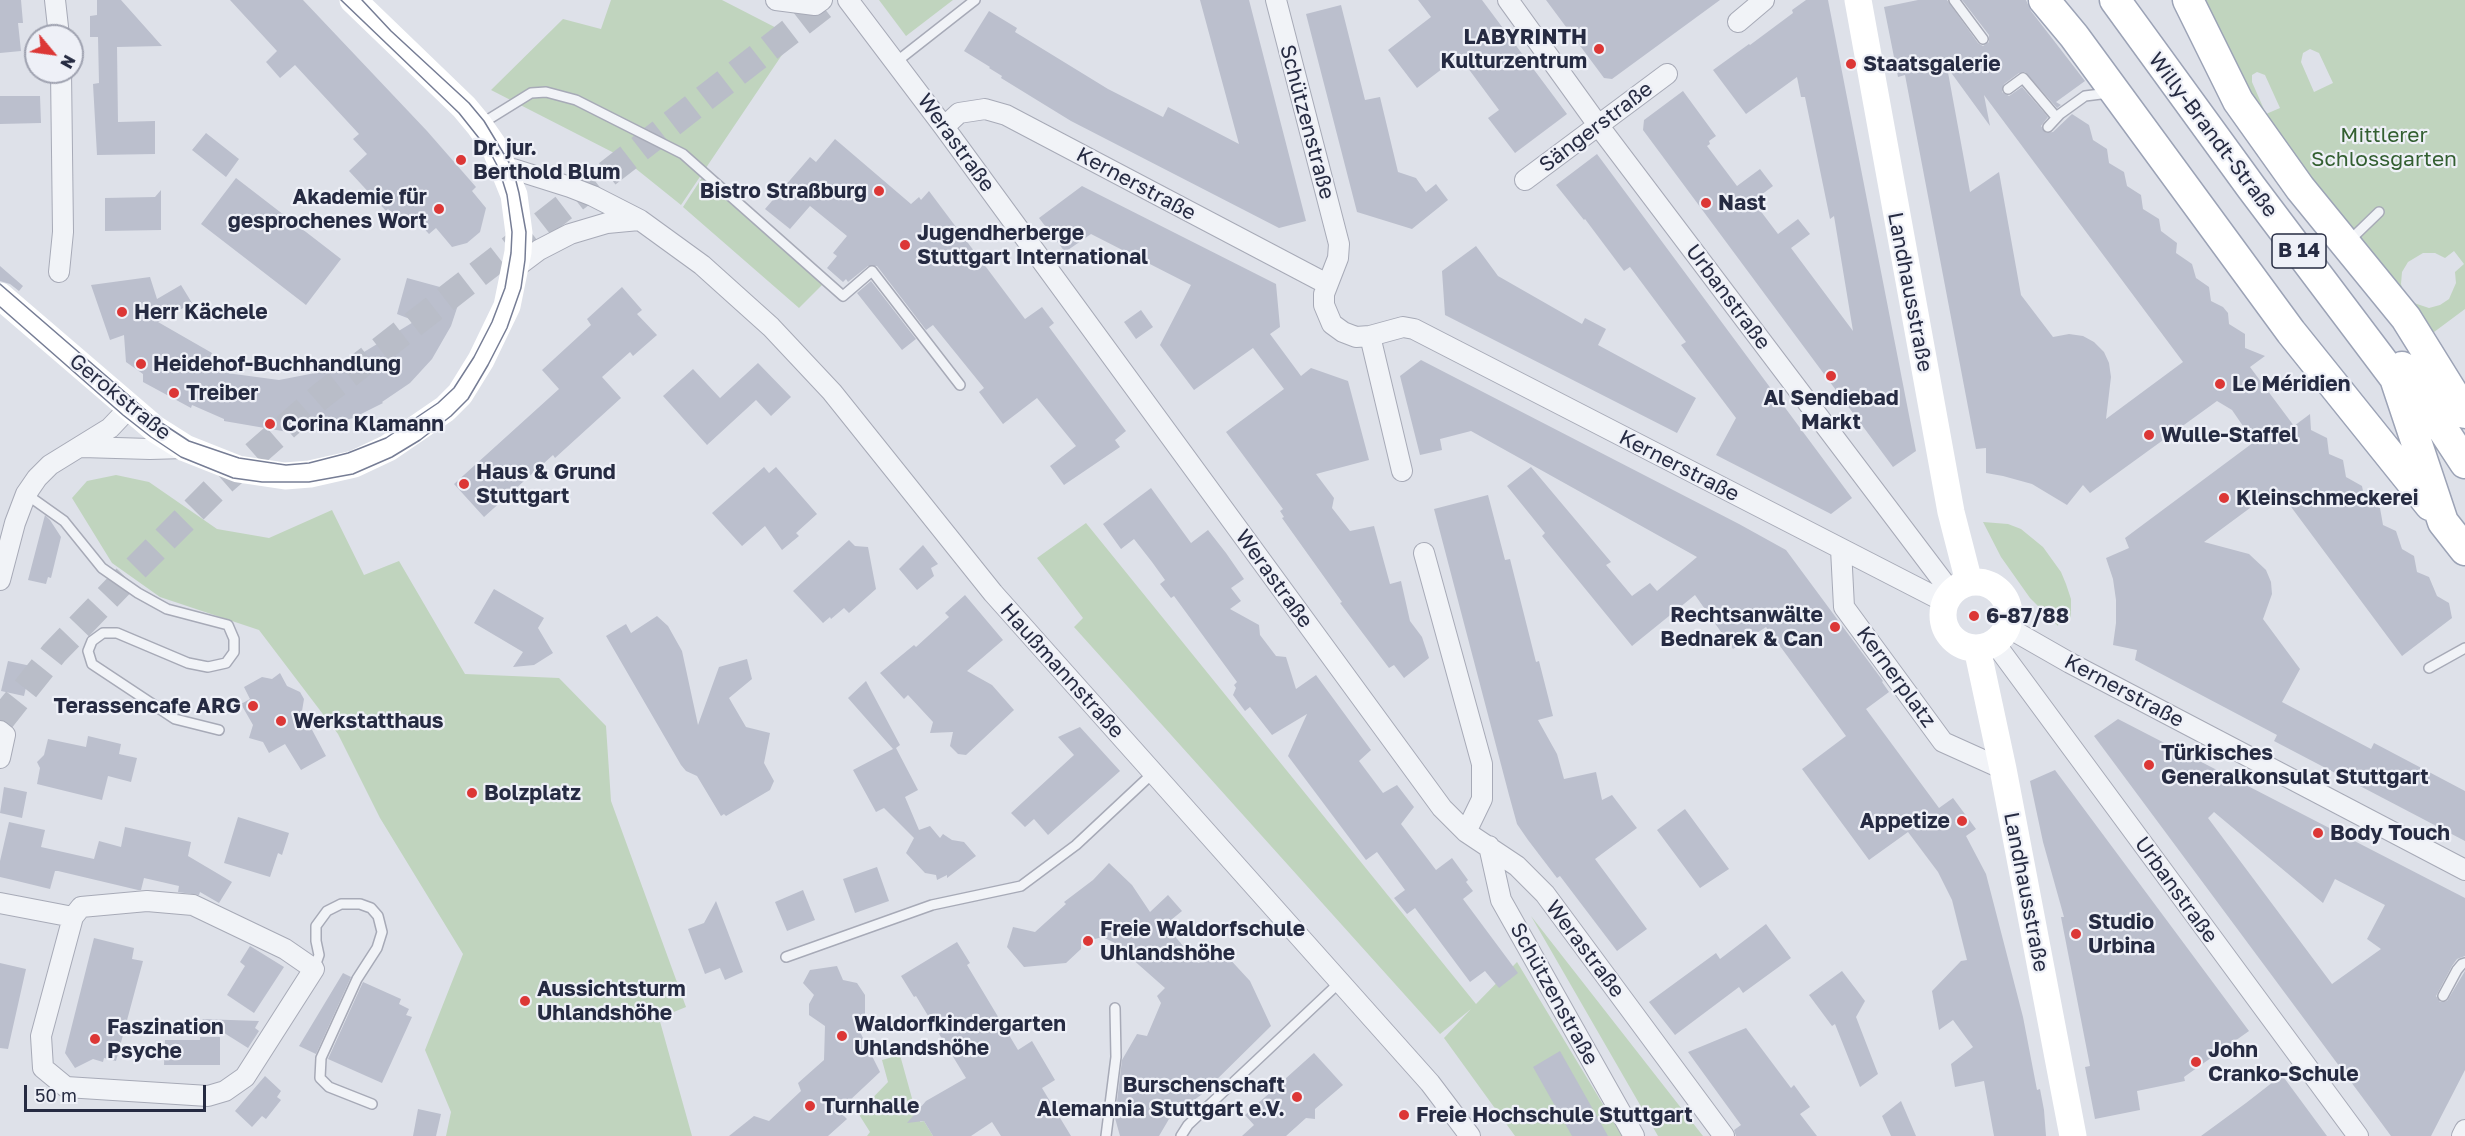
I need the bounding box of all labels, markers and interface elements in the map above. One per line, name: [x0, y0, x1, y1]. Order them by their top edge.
north arrow: [24, 24, 84, 84]
place label: LABYRINTH Kulturzentrum: [1441, 24, 1587, 74]
street label: Schützenstraße: [1274, 42, 1340, 202]
marker: LABYRINTH Kulturzentrum: [1592, 42, 1606, 56]
street label: Willy-Brandt-Straße: [2143, 48, 2283, 222]
place label: Staatsgalerie: [1863, 51, 2001, 77]
text: N: [56, 52, 80, 72]
marker: Staatsgalerie: [1844, 57, 1858, 71]
street label: Sängerstraße: [1534, 76, 1658, 178]
street label: Werastraße: [912, 89, 1000, 197]
park label: Mittlerer Schlossgarten: [2311, 122, 2457, 172]
place label: Dr. jur. Berthold Blum: [473, 135, 620, 185]
street label: Kernerstraße: [1072, 142, 1200, 226]
marker: Dr. jur. Berthold Blum: [454, 153, 468, 167]
place label: Bistro Straßburg: [700, 178, 867, 204]
place label: Akademie für gesprochenes Wort: [228, 184, 427, 234]
marker: Bistro Straßburg: [872, 184, 886, 198]
place label: Nast: [1718, 190, 1766, 216]
marker: Nast: [1699, 196, 1713, 210]
marker: Akademie für gesprochenes Wort: [432, 202, 446, 216]
street label: Landhausstraße: [1882, 210, 1938, 374]
place label: Jugendherberge Stuttgart International: [917, 220, 1148, 270]
road number: B 14: [2272, 234, 2326, 268]
marker: Jugendherberge Stuttgart International: [898, 238, 912, 252]
street label: Urbanstraße: [1680, 240, 1776, 354]
place label: Herr Kächele: [134, 299, 268, 325]
marker: Herr Kächele: [115, 305, 129, 319]
street label: Gerokstraße: [64, 348, 176, 446]
place label: Heidehof-Buchhandlung: [153, 351, 401, 377]
marker: Heidehof-Buchhandlung: [134, 357, 148, 371]
marker: Al Sendiebad Markt: [1824, 369, 1838, 383]
place label: Le Méridien: [2232, 371, 2350, 397]
marker: Le Méridien: [2213, 377, 2227, 391]
place label: Treiber: [186, 380, 258, 406]
place label: Al Sendiebad Markt: [1763, 385, 1899, 435]
marker: Treiber: [167, 386, 181, 400]
place label: Corina Klamann: [282, 411, 444, 437]
marker: Corina Klamann: [263, 417, 277, 431]
place label: Wulle-Staffel: [2161, 422, 2298, 448]
street label: Kernerstraße: [1615, 425, 1743, 507]
marker: Wulle-Staffel: [2142, 428, 2156, 442]
place label: Haus & Grund Stuttgart: [476, 459, 616, 509]
marker: Haus & Grund Stuttgart: [457, 477, 471, 491]
place label: Kleinschmeckerei: [2236, 485, 2418, 511]
marker: Kleinschmeckerei: [2217, 491, 2231, 505]
street label: Werastraße: [1230, 525, 1318, 633]
street label: Haußmannstraße: [995, 598, 1129, 744]
place label: Rechtsanwälte Bednarek & Can: [1660, 602, 1823, 652]
place label: 6-87/88: [1986, 603, 2069, 629]
marker: 6-87/88: [1967, 609, 1981, 623]
marker: Rechtsanwälte Bednarek & Can: [1828, 620, 1842, 634]
street label: Kernerplatz: [1851, 622, 1941, 732]
street label: Kernerstraße: [2060, 649, 2188, 733]
place label: Terassencafe ARG: [54, 693, 241, 719]
marker: Terassencafe ARG: [246, 699, 260, 713]
place label: Werkstatthaus: [293, 708, 444, 734]
marker: Werkstatthaus: [274, 714, 288, 728]
place label: Türkisches Generalkonsulat Stuttgart: [2161, 740, 2429, 790]
marker: Türkisches Generalkonsulat Stuttgart: [2142, 758, 2156, 772]
place label: Bolzplatz: [484, 780, 581, 806]
marker: Bolzplatz: [465, 786, 479, 800]
place label: Appetize: [1860, 808, 1950, 834]
street label: Landhausstraße: [1998, 810, 2054, 974]
marker: Appetize: [1955, 814, 1969, 828]
place label: Body Touch: [2330, 820, 2450, 846]
marker: Body Touch: [2311, 826, 2325, 840]
street label: Urbanstraße: [2129, 832, 2223, 948]
street label: Werastraße: [1540, 895, 1630, 1003]
place label: Studio Urbina: [2088, 909, 2155, 959]
place label: Freie Waldorfschule Uhlandshöhe: [1100, 916, 1305, 966]
street label: Schützenstraße: [1504, 918, 1604, 1070]
marker: Studio Urbina: [2069, 927, 2083, 941]
marker: Freie Waldorfschule Uhlandshöhe: [1081, 934, 1095, 948]
place label: Aussichtsturm Uhlandshöhe: [537, 976, 686, 1026]
marker: Aussichtsturm Uhlandshöhe: [518, 994, 532, 1008]
place label: Waldorfkindergarten Uhlandshöhe: [854, 1011, 1066, 1061]
place label: Faszination Psyche: [107, 1014, 224, 1064]
marker: Waldorfkindergarten Uhlandshöhe: [835, 1029, 849, 1043]
marker: Faszination Psyche: [88, 1032, 102, 1046]
place label: John Cranko-Schule: [2208, 1037, 2359, 1087]
marker: John Cranko-Schule: [2189, 1055, 2203, 1069]
place label: Burschenschaft Alemannia Stuttgart e.V.: [1037, 1072, 1285, 1122]
scale bar: [27, 1073, 208, 1111]
text: 50 m: [35, 1084, 77, 1106]
marker: Burschenschaft Alemannia Stuttgart e.V.: [1290, 1090, 1304, 1104]
place label: Turnhalle: [822, 1093, 919, 1119]
marker: Turnhalle: [803, 1099, 817, 1113]
place label: Freie Hochschule Stuttgart: [1416, 1102, 1693, 1128]
marker: Freie Hochschule Stuttgart: [1397, 1108, 1411, 1122]

